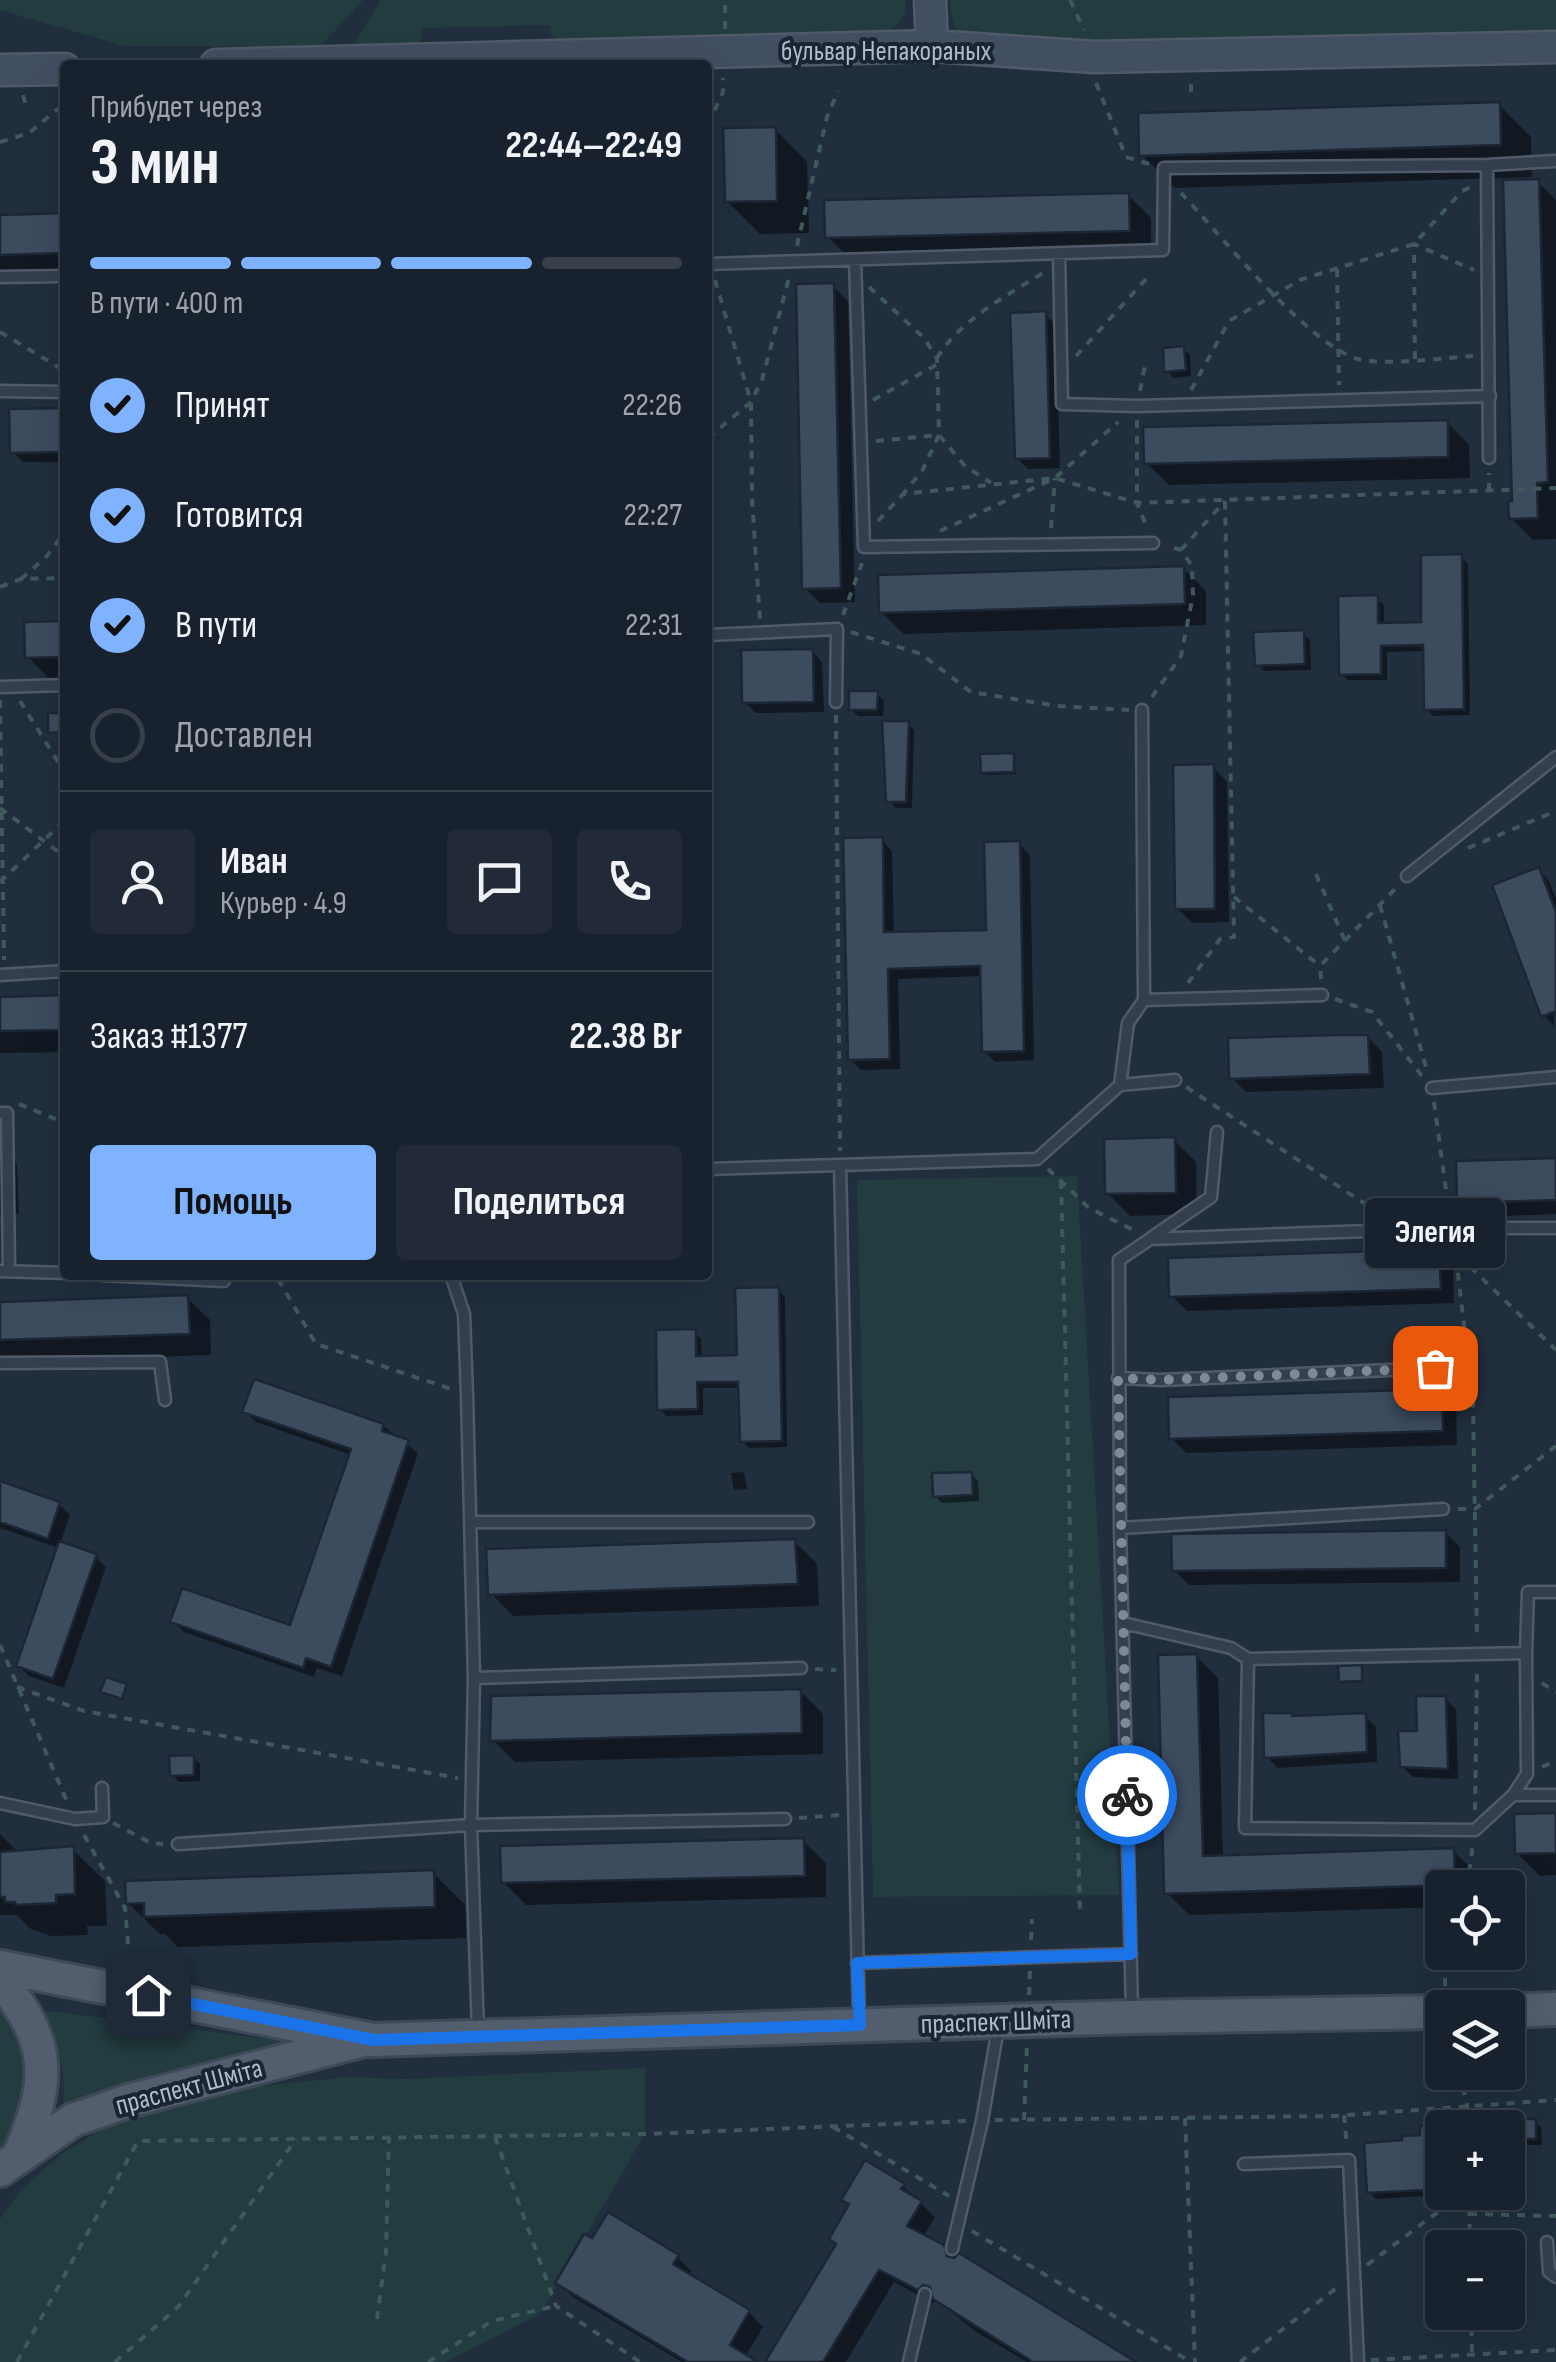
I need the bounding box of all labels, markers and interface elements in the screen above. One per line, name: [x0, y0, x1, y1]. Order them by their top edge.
street label: бульвар Непакораных: [781, 35, 992, 68]
text: Прибудет через: [90, 88, 262, 127]
text: 22:44–22:49: [505, 123, 682, 168]
text: 3 мин: [90, 125, 220, 203]
text: В пути · 400 m: [90, 284, 243, 323]
icon: check: [90, 378, 145, 433]
text: Принят: [175, 383, 270, 428]
text: 22:26: [622, 386, 682, 425]
icon: check: [90, 488, 145, 543]
text: Готовится: [175, 493, 304, 538]
text: 22:27: [624, 496, 682, 535]
icon: check: [90, 598, 145, 653]
text: В пути: [175, 603, 257, 648]
text: 22:31: [625, 606, 682, 645]
text: Доставлен: [175, 713, 313, 758]
button: person: [90, 829, 195, 934]
button: chat: [447, 829, 552, 934]
button: phone: [577, 829, 682, 934]
text: Иван: [220, 839, 288, 884]
text: Курьер · 4.9: [220, 884, 347, 923]
text: Заказ #1377: [90, 1014, 247, 1059]
text: 22.38 Br: [569, 1014, 682, 1059]
button: Помощь: [90, 1145, 376, 1260]
button: Поделиться: [396, 1145, 682, 1260]
callout: Элегия: [1365, 1198, 1505, 1268]
text: Элегия: [1395, 1213, 1475, 1252]
pin: [1393, 1326, 1478, 1411]
icon: bag: [1408, 1341, 1463, 1396]
courier: [1077, 1745, 1177, 1845]
icon: bike: [1100, 1768, 1155, 1823]
map controls: [1425, 1870, 1525, 2330]
button: locate: [1425, 1870, 1525, 1970]
pin: [106, 1953, 191, 2038]
icon: home: [121, 1968, 176, 2023]
button: layers: [1425, 1990, 1525, 2090]
street label: праспект Шміта: [920, 2003, 1072, 2041]
street label: праспект Шміта: [112, 2052, 266, 2122]
button: +: [1425, 2110, 1525, 2210]
button: −: [1425, 2230, 1525, 2330]

